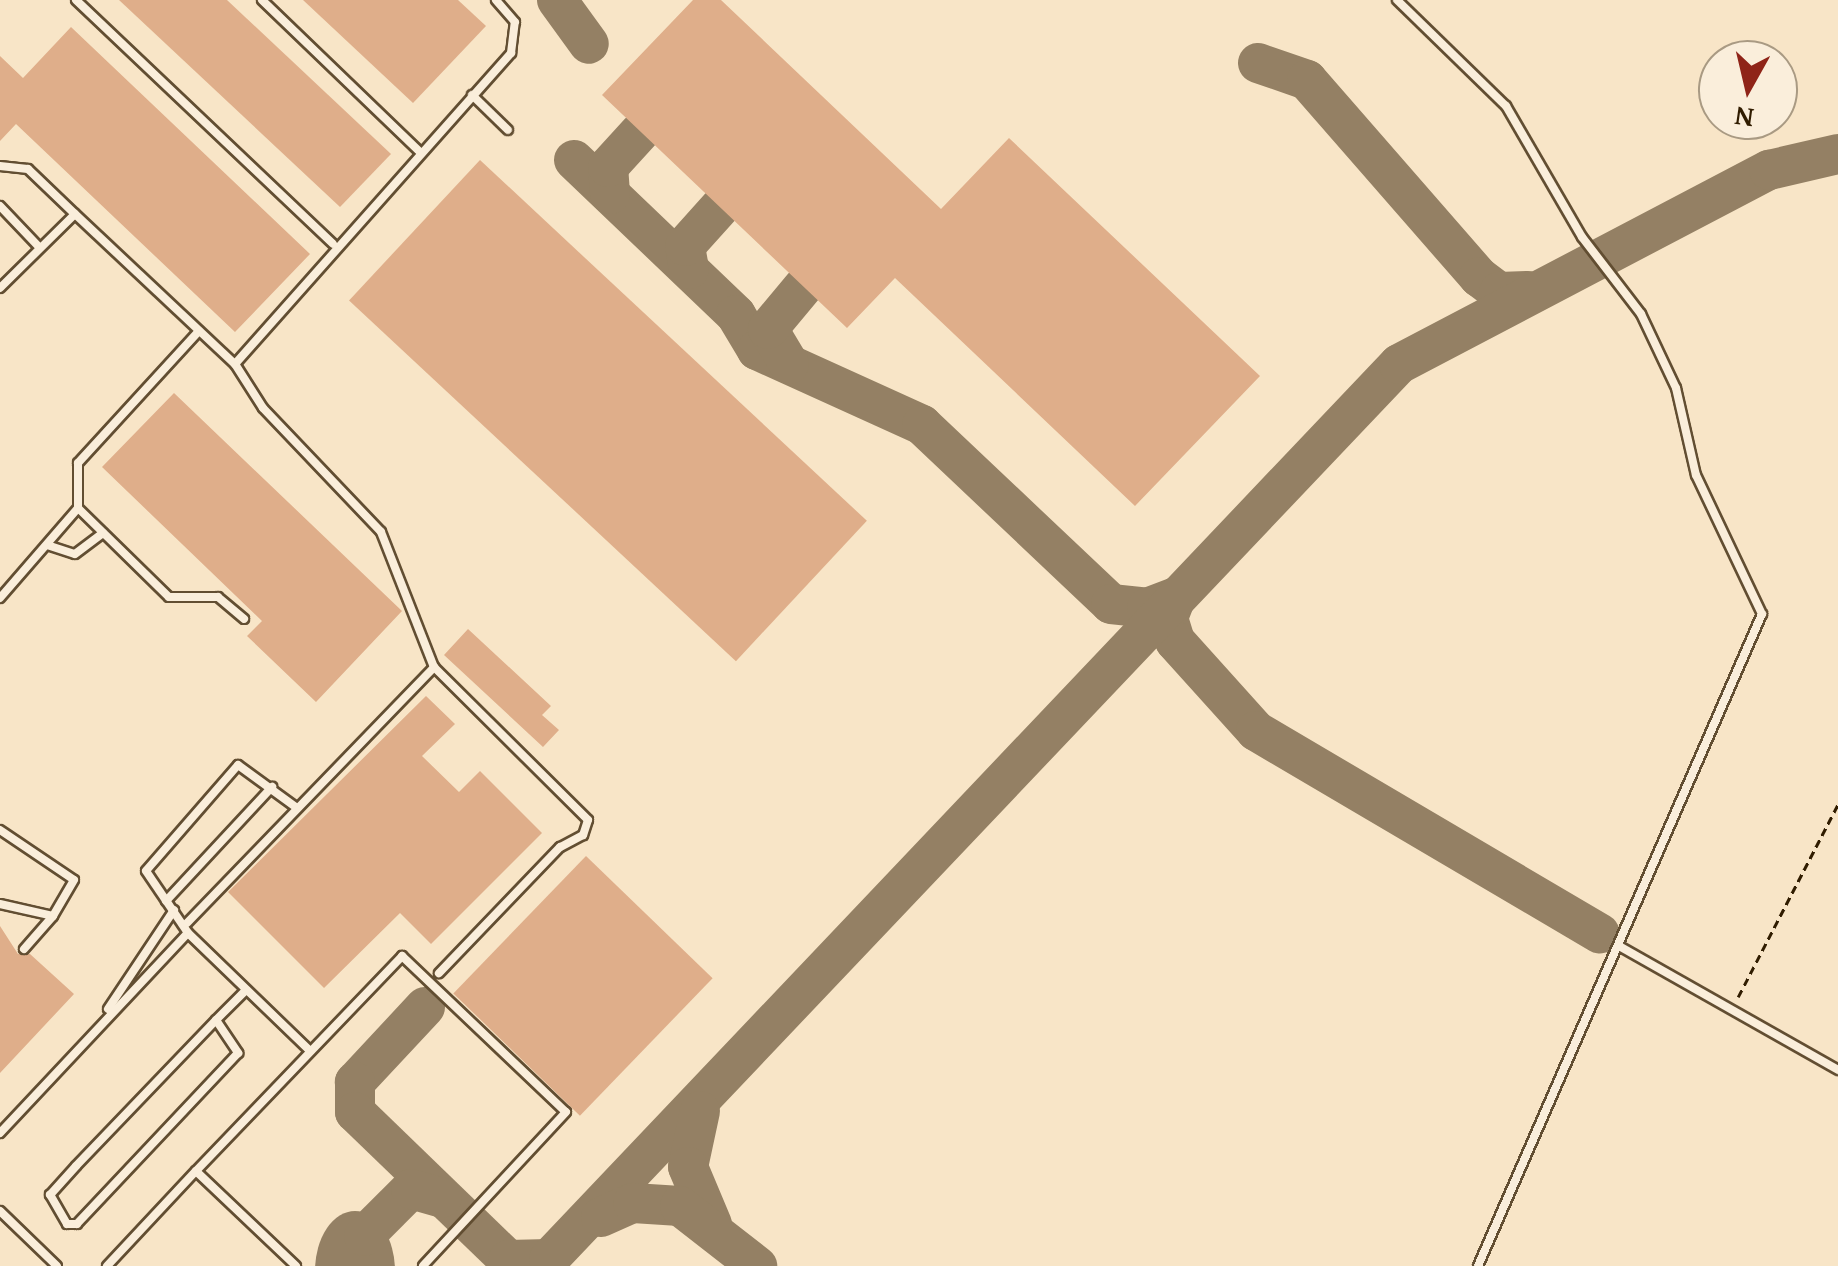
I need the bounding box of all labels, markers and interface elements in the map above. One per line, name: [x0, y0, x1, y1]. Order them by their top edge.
north arrow: [1698, 40, 1798, 140]
text: N: [1732, 97, 1756, 140]

